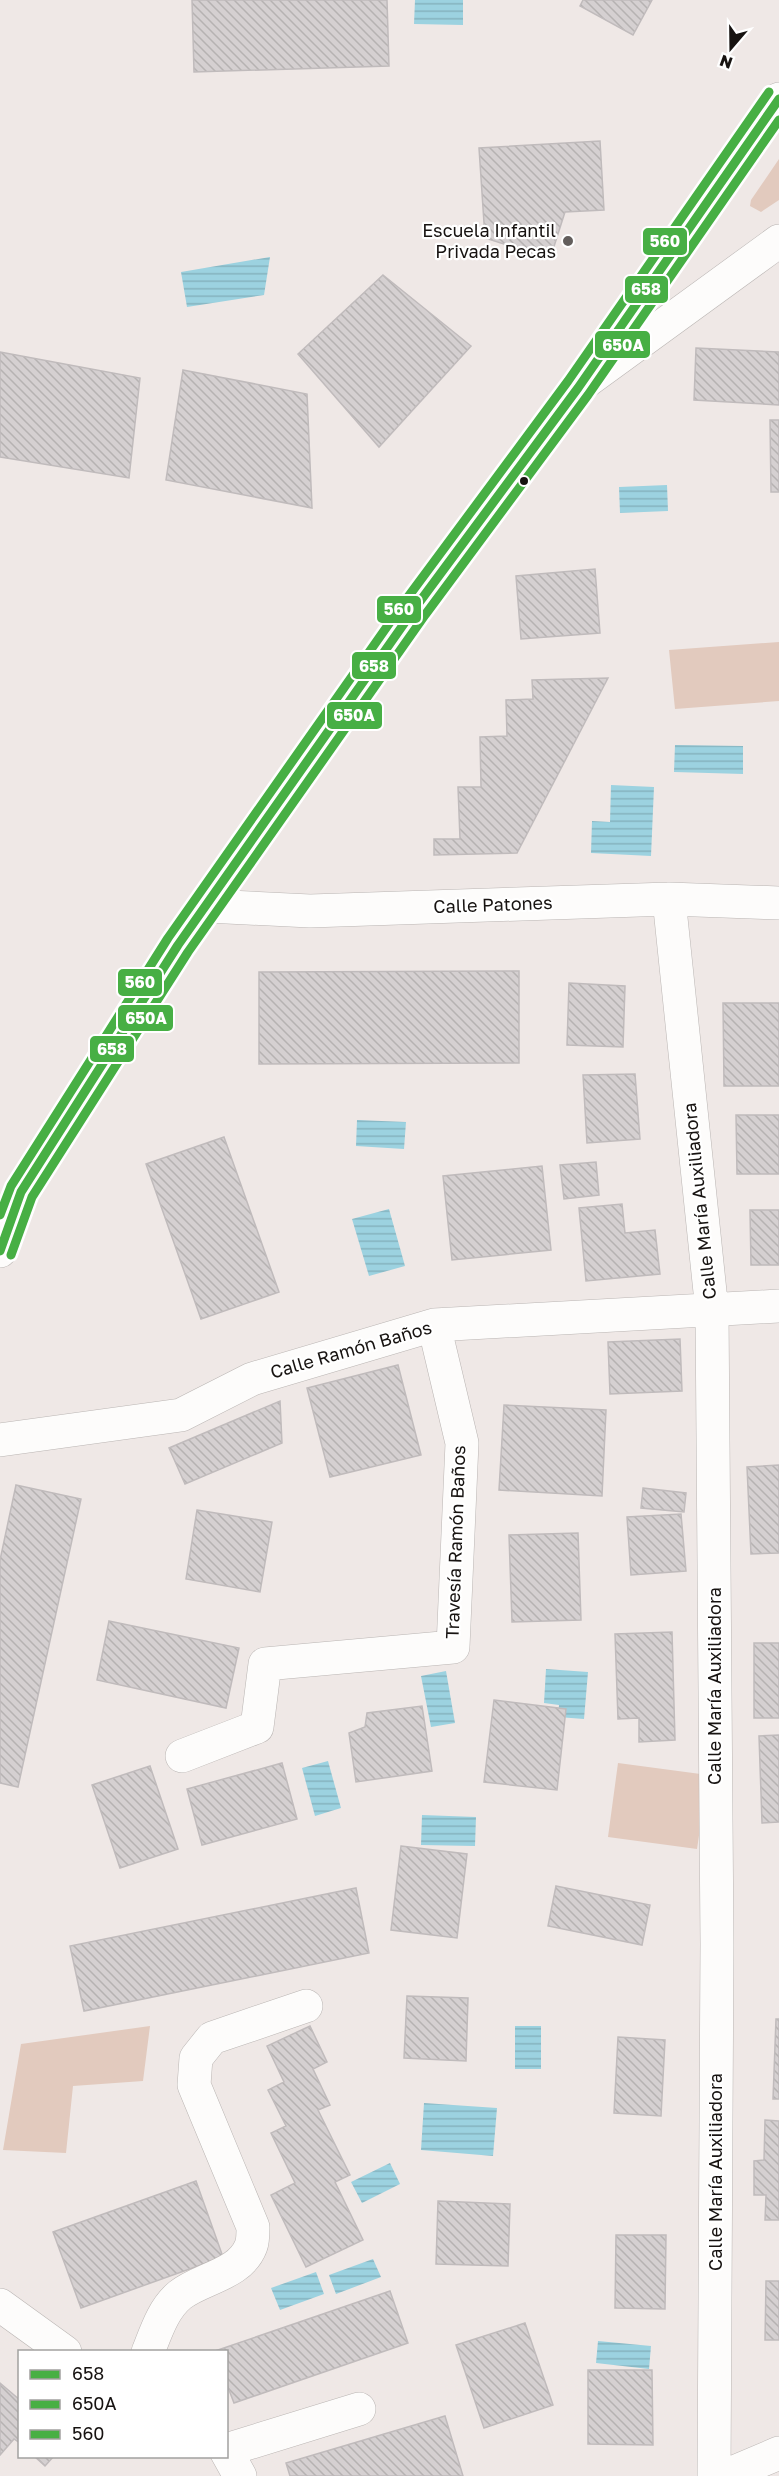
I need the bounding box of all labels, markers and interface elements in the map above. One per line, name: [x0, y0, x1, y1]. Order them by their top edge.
north arrow: [701, 18, 761, 78]
text: N: [717, 51, 735, 74]
place label: Escuela Infantil Privada Pecas: [422, 219, 556, 262]
line badge: 560: [642, 227, 688, 256]
text: 560: [650, 231, 680, 251]
marker: Escuela Infantil Privada Pecas: [561, 234, 575, 248]
line badge: 658: [624, 275, 669, 304]
text: 658: [631, 279, 661, 299]
line badge: 650A: [594, 330, 651, 359]
text: 650A: [602, 335, 644, 355]
unlabelled marker: [518, 475, 530, 487]
line badge: 560: [376, 595, 422, 624]
text: 560: [384, 599, 414, 619]
line badge: 658: [351, 651, 397, 680]
text: 658: [359, 656, 389, 676]
line badge: 650A: [326, 701, 383, 730]
text: 650A: [333, 705, 375, 725]
street label: Calle Patones: [433, 891, 553, 917]
line badge: 560: [117, 968, 163, 997]
text: 560: [125, 972, 155, 992]
line badge: 650A: [117, 1004, 174, 1032]
text: 650A: [125, 1008, 167, 1028]
line badge: 658: [89, 1035, 135, 1063]
text: 658: [97, 1039, 127, 1059]
street label: Calle María Auxiliadora: [678, 1102, 720, 1301]
street label: Calle Ramón Baños: [267, 1315, 434, 1383]
street label: Travesía Ramón Baños: [441, 1445, 469, 1639]
street label: Calle María Auxiliadora: [703, 1587, 725, 1785]
street label: Calle María Auxiliadora: [704, 2073, 726, 2271]
legend: [18, 2350, 228, 2458]
text: 658: [72, 2362, 104, 2384]
text: 650A: [72, 2392, 117, 2414]
text: 560: [72, 2422, 105, 2444]

